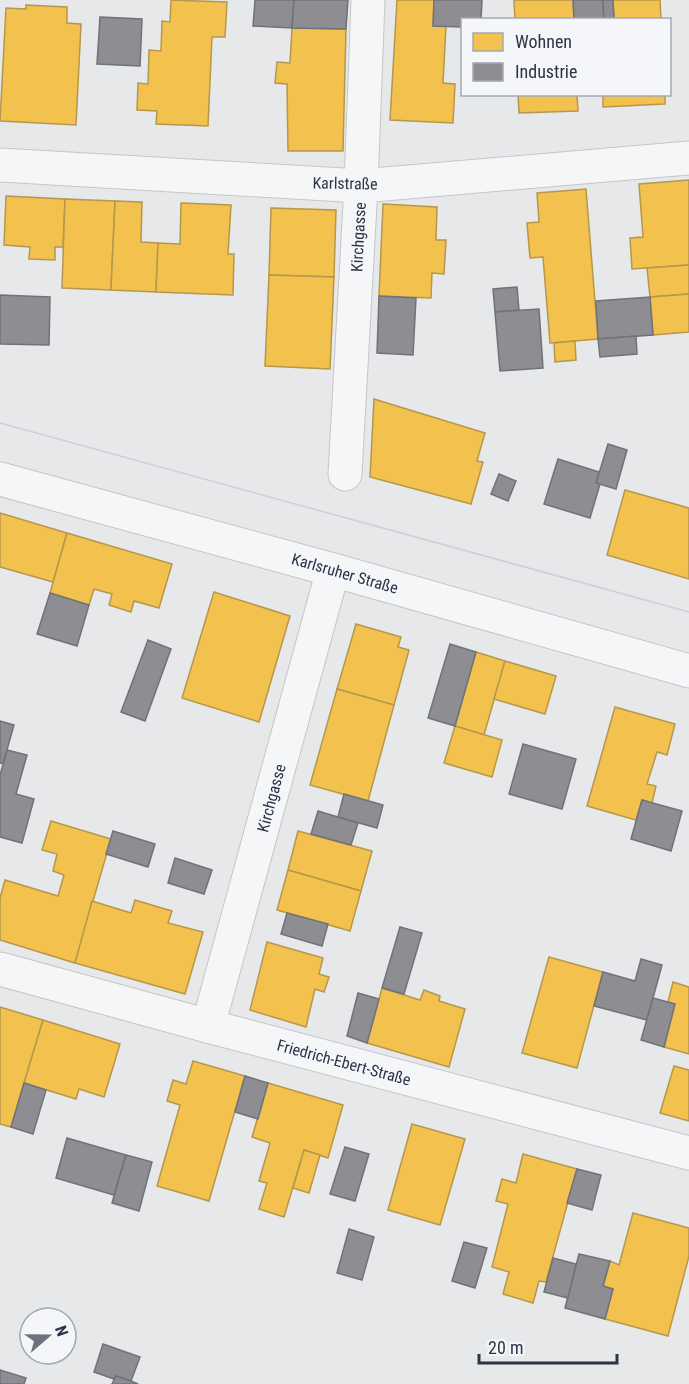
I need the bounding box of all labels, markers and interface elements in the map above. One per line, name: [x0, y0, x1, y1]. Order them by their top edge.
legend: [461, 18, 671, 96]
text: Wohnen: [515, 31, 572, 52]
text: Industrie: [515, 61, 577, 82]
street label: Karlstraße: [312, 173, 378, 194]
street label: Kirchgasse: [347, 202, 370, 272]
street label: Karlsruher Straße: [290, 549, 400, 598]
street label: Kirchgasse: [253, 762, 290, 834]
street label: Friedrich-Ebert-Straße: [275, 1036, 413, 1089]
north arrow: [18, 1306, 78, 1366]
text: N: [51, 1323, 72, 1339]
scale bar: [479, 1327, 617, 1365]
text: 20 m: [488, 1337, 523, 1358]

